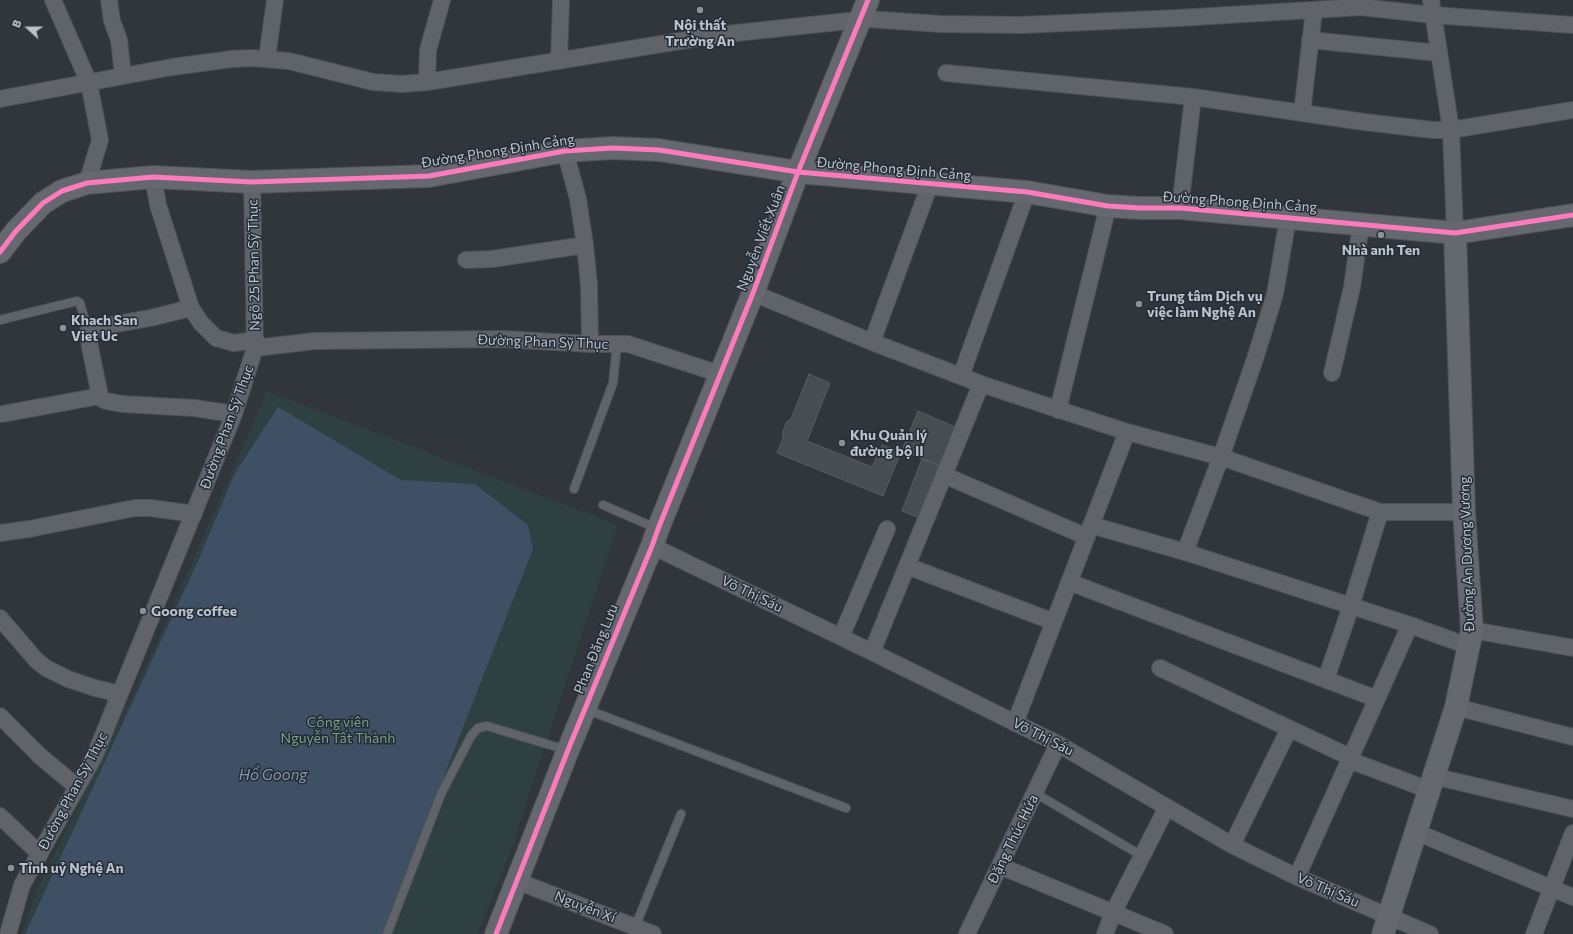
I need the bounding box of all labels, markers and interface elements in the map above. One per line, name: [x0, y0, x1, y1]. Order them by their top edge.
marker: Nội thất Trường An: [695, 5, 705, 15]
north arrow: [8, 8, 48, 48]
place label: Nội thất Trường An: [665, 17, 735, 50]
text: B: [9, 18, 24, 29]
street label: Đường Phong Định Cảng: [420, 131, 576, 171]
street label: Đường Phong Định Cảng: [816, 154, 972, 184]
street label: Nguyễn Viết Xuân: [733, 183, 789, 293]
street label: Đường Phong Định Cảng: [1162, 188, 1318, 216]
street label: Ngõ 25 Phan Sỹ Thục: [244, 199, 264, 331]
marker: Nhà anh Ten: [1376, 230, 1386, 240]
place label: Nhà anh Ten: [1342, 242, 1420, 258]
place label: Trung tâm Dịch vụ việc làm Nghệ An: [1147, 288, 1263, 320]
marker: Trung tâm Dịch vụ việc làm Nghệ An: [1134, 299, 1144, 309]
place label: Khach San Viet Uc: [71, 312, 138, 344]
marker: Khach San Viet Uc: [58, 323, 68, 333]
street label: Đường Phan Sỹ Thục: [477, 331, 609, 353]
street label: Đường Phan Sỹ Thục: [197, 363, 257, 491]
place label: Khu Quản lý đường bộ II: [850, 427, 927, 460]
marker: Khu Quản lý đường bộ II: [837, 438, 847, 448]
street label: Đường An Dương Vương: [1456, 476, 1478, 632]
street label: Võ Thị Sáu: [719, 572, 785, 616]
street label: Phan Đăng Lưu: [570, 602, 622, 696]
place label: Goong coffee: [151, 603, 237, 619]
marker: Goong coffee: [138, 606, 148, 616]
park label: Công viên Nguyễn Tất Thành: [281, 714, 395, 746]
street label: Võ Thị Sáu: [1010, 714, 1076, 760]
street label: Đường Phan Sỹ Thục: [35, 729, 111, 853]
water label: Hồ Goong: [239, 766, 307, 784]
street label: Đặng Thúc Hứa: [984, 792, 1042, 886]
place label: Tỉnh uỷ Nghệ An: [19, 860, 124, 876]
marker: Tỉnh uỷ Nghệ An: [6, 863, 16, 873]
street label: Võ Thị Sáu: [1294, 869, 1362, 911]
street label: Nguyễn Xí: [552, 888, 618, 926]

